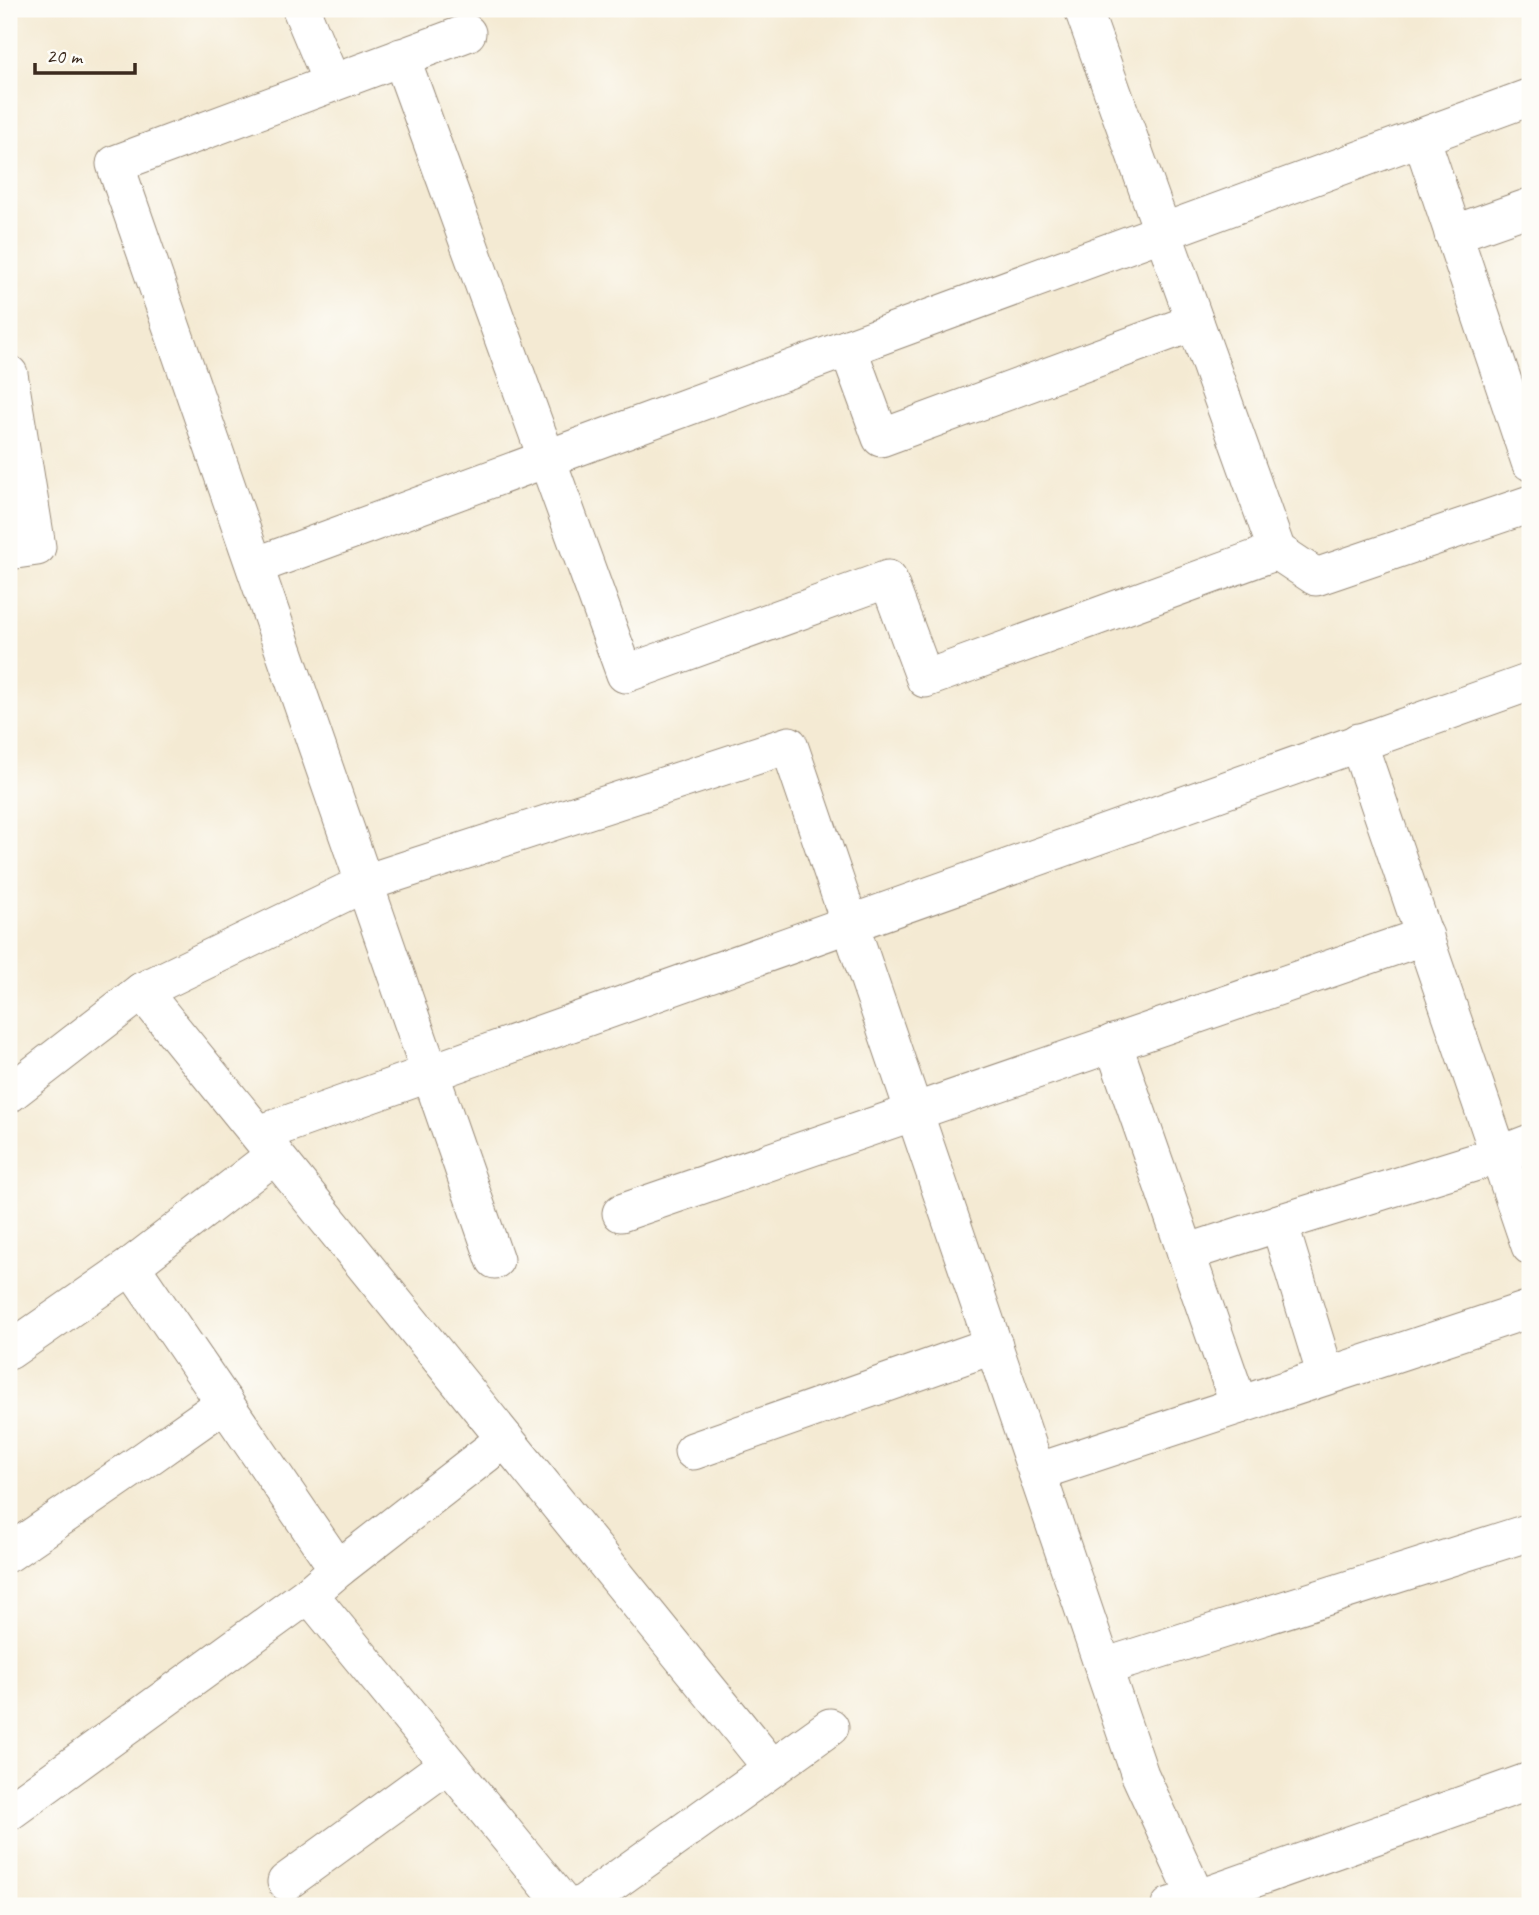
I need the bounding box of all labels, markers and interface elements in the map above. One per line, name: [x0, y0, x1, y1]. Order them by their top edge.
scale bar: [35, 32, 135, 76]
text: 20 m: [46, 43, 84, 69]

